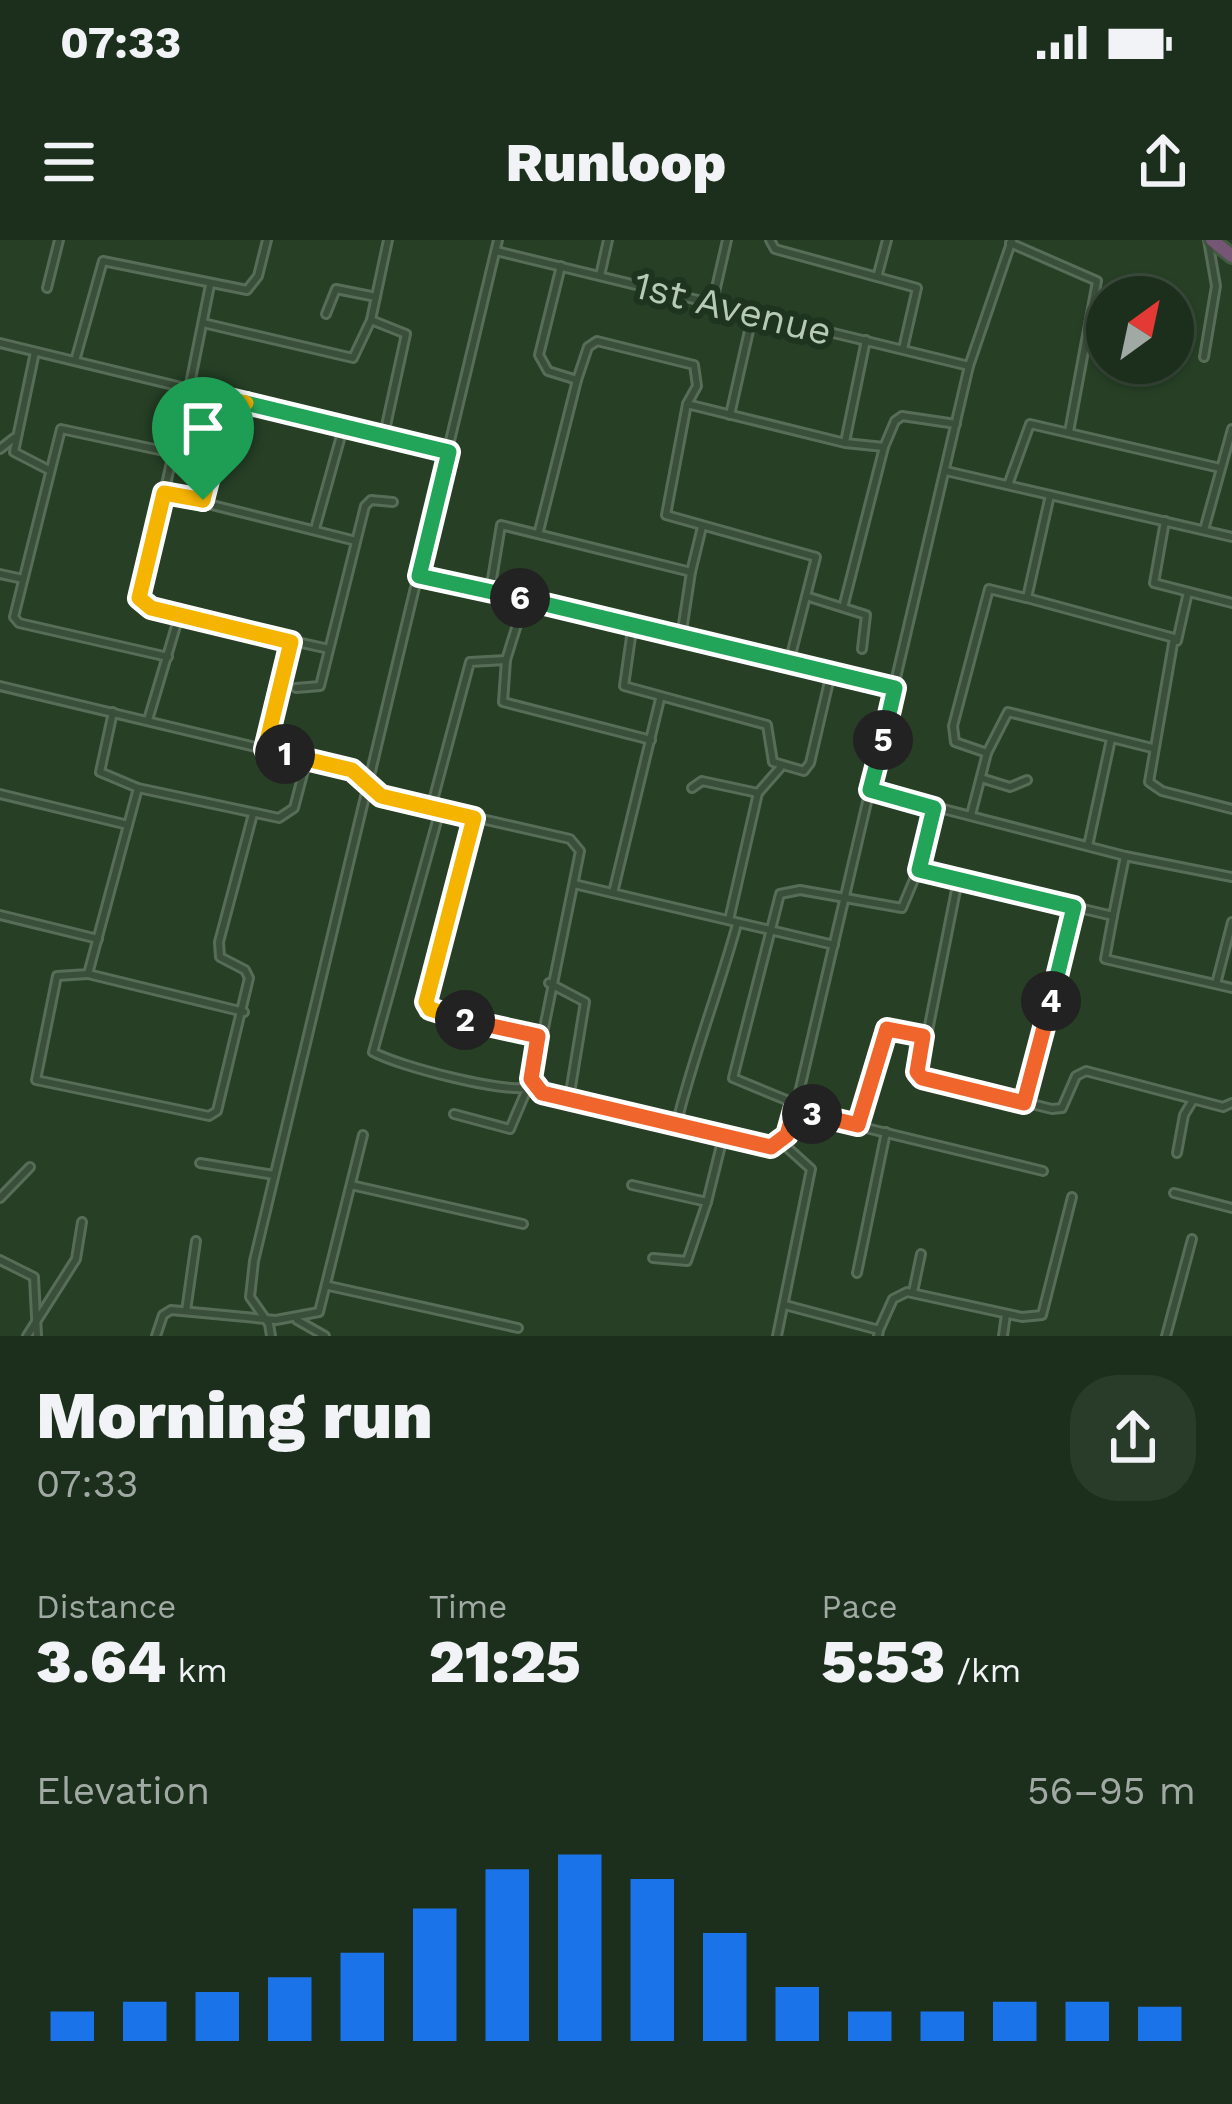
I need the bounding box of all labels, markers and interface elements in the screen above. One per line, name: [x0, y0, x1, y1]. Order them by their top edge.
text: 07:33: [60, 16, 181, 69]
icon: menu: [36, 129, 102, 195]
icon: share: [1130, 129, 1196, 195]
text: Runloop: [506, 131, 726, 194]
street label: 1st Avenue: [630, 262, 836, 354]
north arrow: [1086, 276, 1194, 384]
map controls: [1086, 276, 1194, 384]
pin: [152, 377, 254, 500]
icon: arrive: [170, 395, 236, 461]
pin: 6: [490, 568, 550, 628]
text: 6: [510, 578, 530, 617]
pin: 5: [853, 710, 913, 770]
text: 5: [873, 720, 893, 759]
pin: 1: [255, 724, 315, 784]
text: 1: [278, 734, 292, 773]
pin: 4: [1021, 971, 1081, 1031]
text: 4: [1040, 981, 1062, 1020]
pin: 2: [435, 990, 495, 1050]
text: 2: [455, 1000, 475, 1039]
pin: 3: [782, 1084, 842, 1144]
text: 3: [802, 1094, 822, 1133]
button: share: [1070, 1375, 1196, 1501]
text: Morning run: [36, 1377, 433, 1454]
text: 07:33: [36, 1461, 138, 1506]
text: Distance: [36, 1587, 176, 1626]
text: Time: [429, 1587, 507, 1626]
text: Pace: [821, 1587, 898, 1626]
text: 3.64: [36, 1626, 166, 1697]
text: 21:25: [429, 1626, 581, 1697]
text: 5:53: [821, 1626, 945, 1697]
text: km: [166, 1651, 228, 1690]
text: /km: [945, 1651, 1021, 1690]
text: Elevation: [36, 1768, 210, 1813]
text: 56–95 m: [1027, 1768, 1196, 1813]

